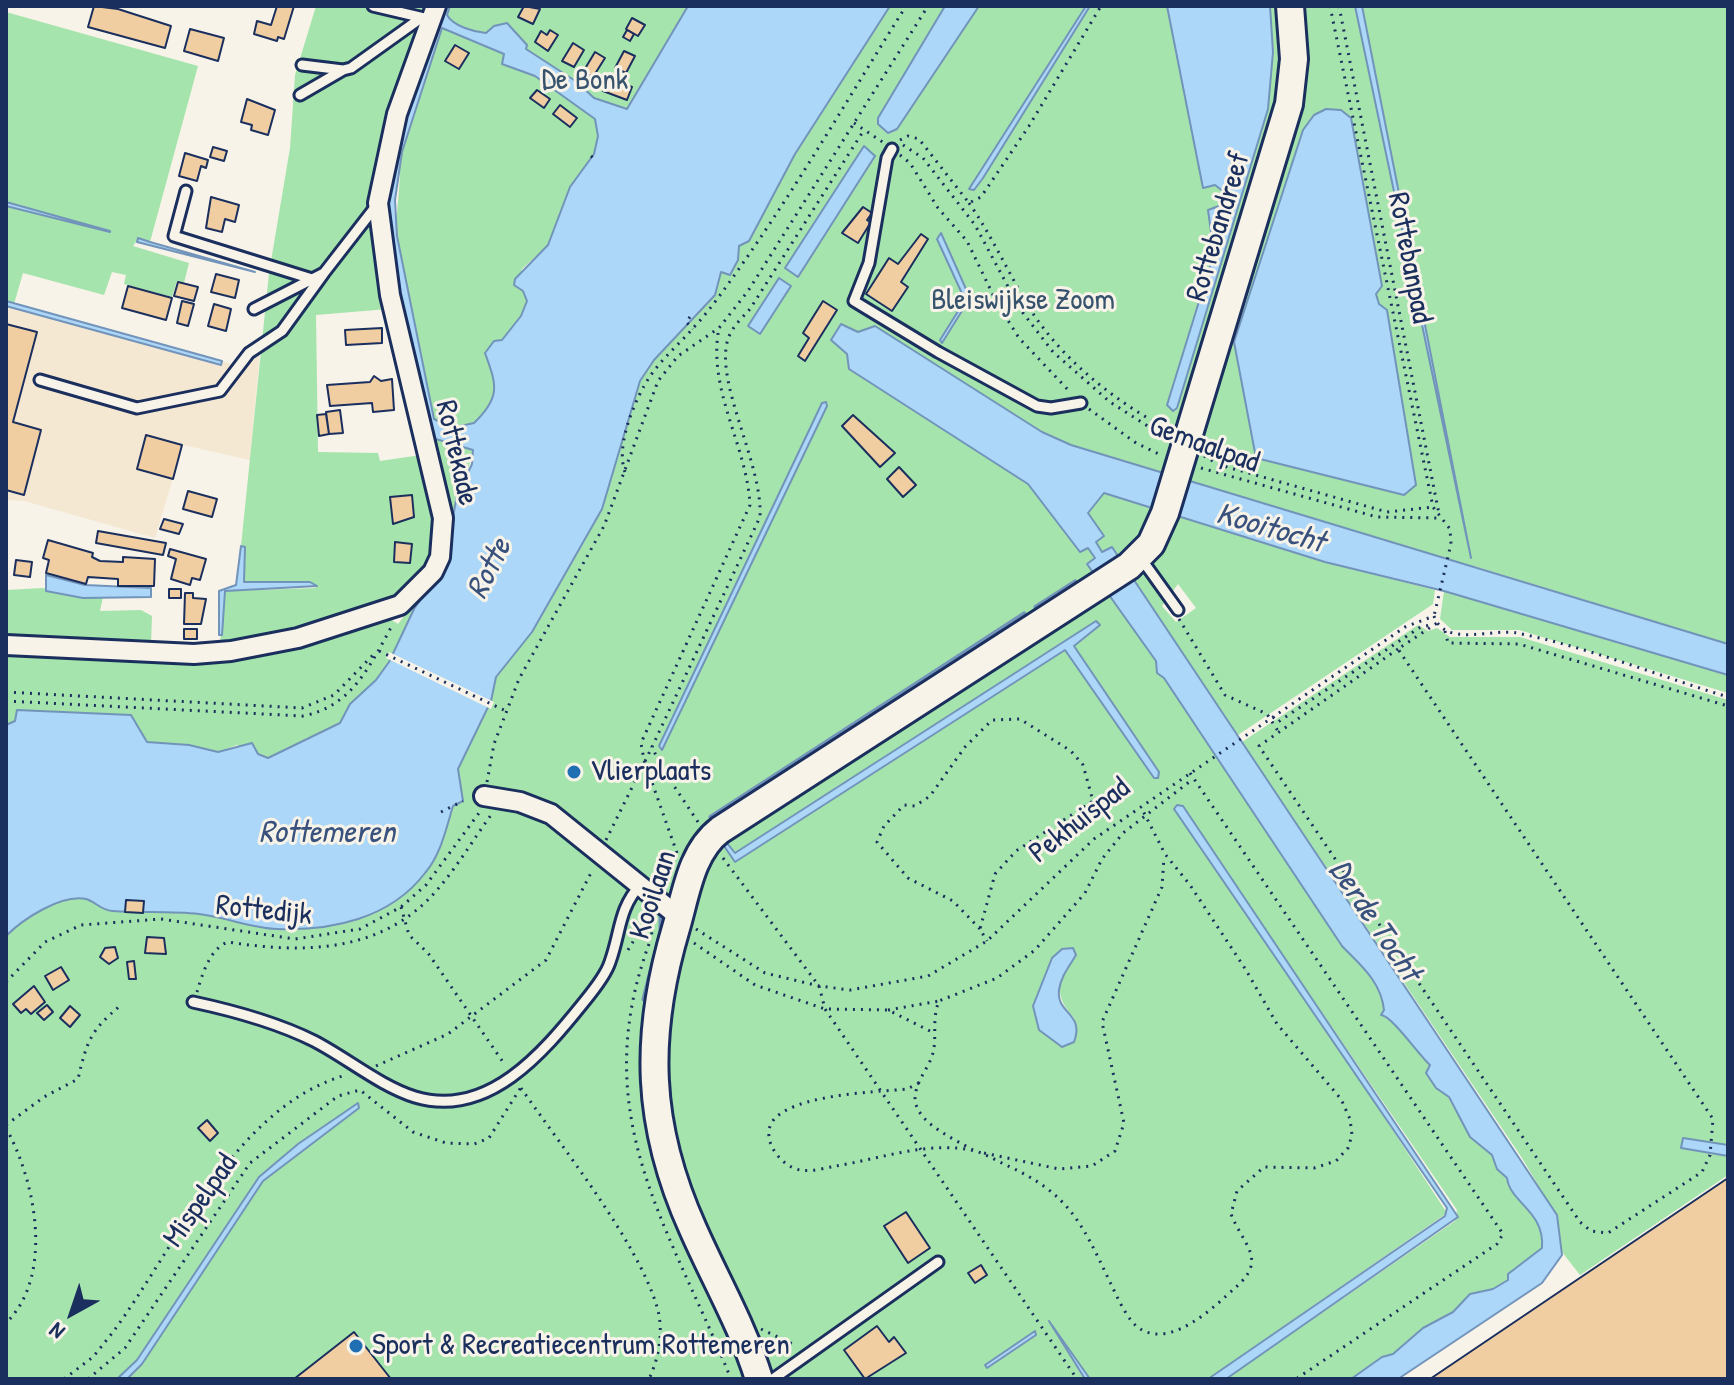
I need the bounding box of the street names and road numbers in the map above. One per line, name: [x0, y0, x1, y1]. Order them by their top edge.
street label: Rottebandreef: [1179, 148, 1259, 306]
street label: Rottebanpad: [1379, 190, 1439, 326]
street label: Rottekade: [427, 397, 485, 509]
street label: Gemaalpad: [1144, 408, 1264, 482]
street label: Pekhuispad: [1022, 770, 1138, 872]
street label: Kooilaan: [623, 846, 685, 944]
street label: Rottedijk: [214, 888, 314, 934]
street label: Mispelpad: [156, 1148, 246, 1254]

